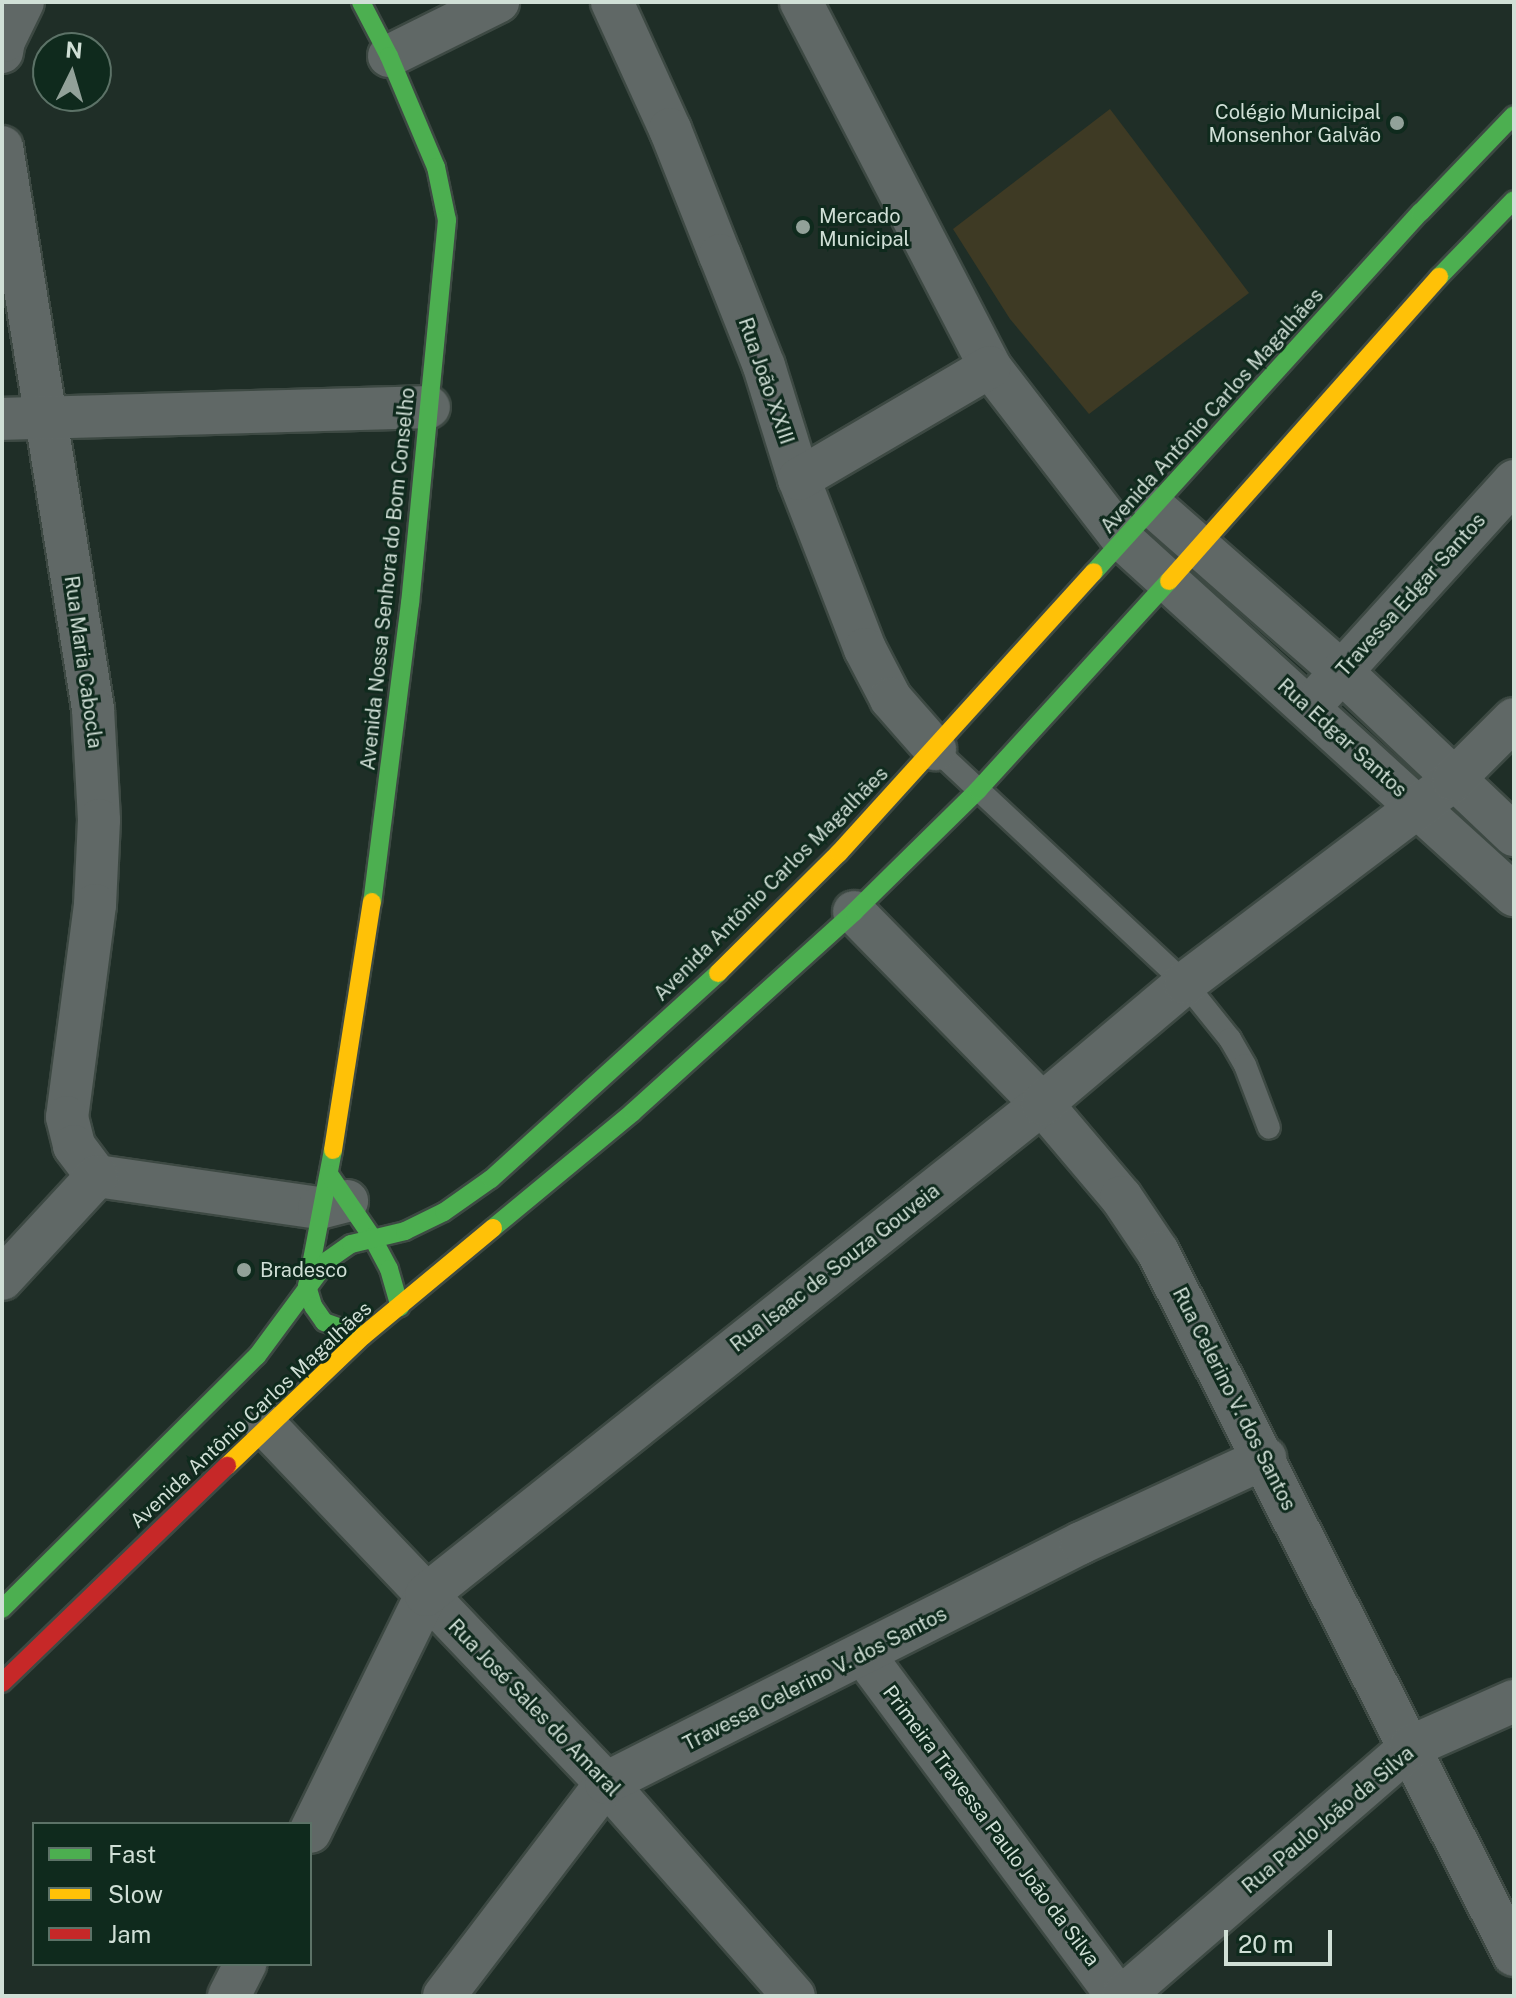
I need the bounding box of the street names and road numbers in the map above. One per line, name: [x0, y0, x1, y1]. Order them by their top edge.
street label: Avenida Antônio Carlos Magalhães: [1096, 284, 1328, 538]
street label: Rua João XXIII: [733, 314, 799, 448]
street label: Avenida Nossa Senhora do Bom Conselho: [356, 386, 420, 772]
street label: Travessa Edgar Santos: [1331, 509, 1491, 681]
street label: Rua Maria Cabocla: [59, 574, 107, 750]
street label: Rua Edgar Santos: [1273, 674, 1411, 802]
street label: Avenida Antônio Carlos Magalhães: [649, 762, 893, 1006]
street label: Rua Isaac de Souza Gouveia: [725, 1179, 945, 1357]
street label: Rua Celerino V. dos Santos: [1167, 1283, 1301, 1515]
street label: Avenida Antônio Carlos Magalhães: [125, 1297, 377, 1533]
street label: Travessa Celerino V. dos Santos: [679, 1602, 951, 1756]
street label: Rua José Sales do Amaral: [443, 1614, 625, 1802]
street label: Primeira Travessa Paulo João da Silva: [877, 1681, 1105, 1971]
street label: Rua Paulo João da Silva: [1237, 1741, 1419, 1899]

